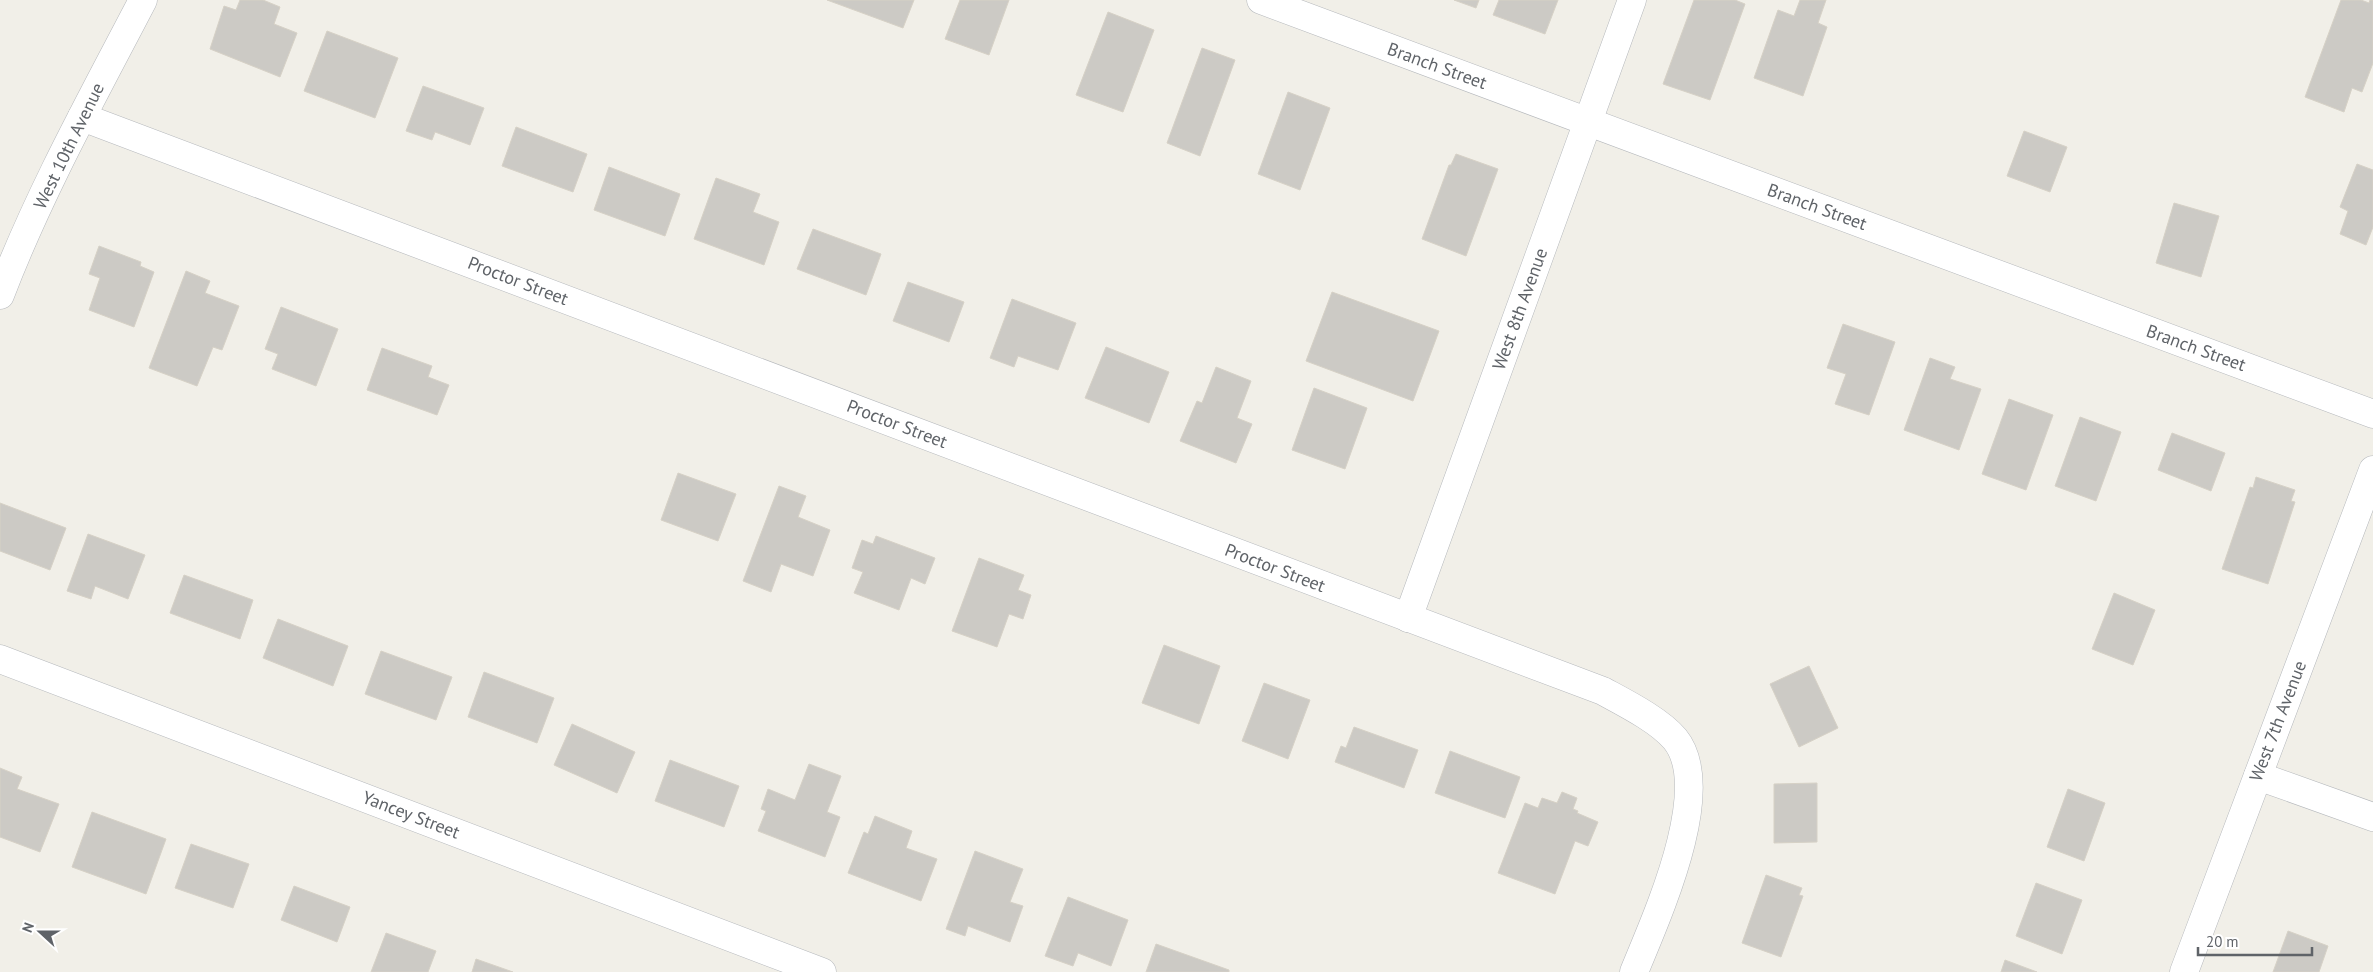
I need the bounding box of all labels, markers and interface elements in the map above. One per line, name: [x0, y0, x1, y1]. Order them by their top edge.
street label: Branch Street: [1384, 37, 1490, 94]
street label: West 10th Avenue: [28, 79, 109, 213]
street label: Branch Street: [1764, 178, 1870, 235]
street label: West 8th Avenue: [1487, 245, 1552, 373]
street label: Proctor Street: [465, 251, 572, 310]
street label: Branch Street: [2143, 319, 2249, 376]
street label: Proctor Street: [844, 394, 951, 453]
street label: Proctor Street: [1222, 538, 1329, 597]
street label: West 7th Avenue: [2244, 657, 2311, 784]
street label: Yancey Street: [359, 785, 463, 844]
north arrow: [15, 907, 65, 957]
text: N: [18, 920, 38, 935]
scale bar: [2198, 924, 2312, 956]
text: 20 m: [2206, 932, 2239, 951]

